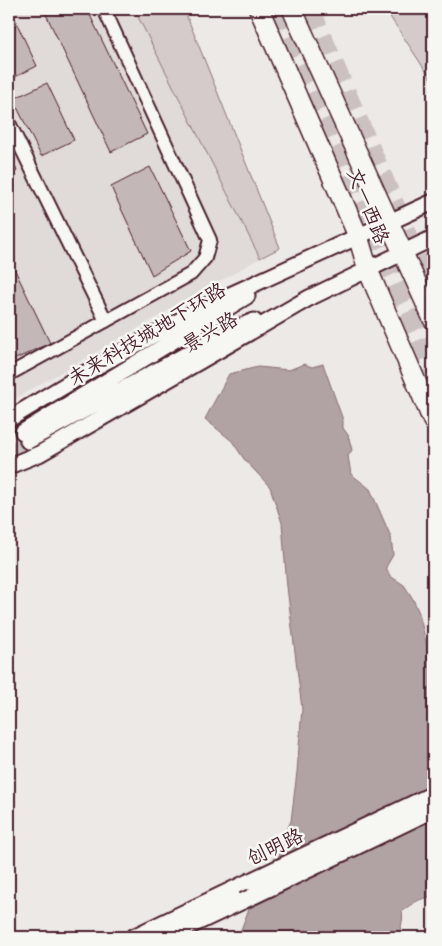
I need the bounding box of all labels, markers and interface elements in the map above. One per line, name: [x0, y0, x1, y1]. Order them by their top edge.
street label: 文一西路: [341, 164, 395, 249]
street label: 未来科技城地下环路: [63, 276, 231, 391]
street label: 景兴路: [178, 306, 243, 358]
street label: 创明路: [243, 822, 308, 871]

